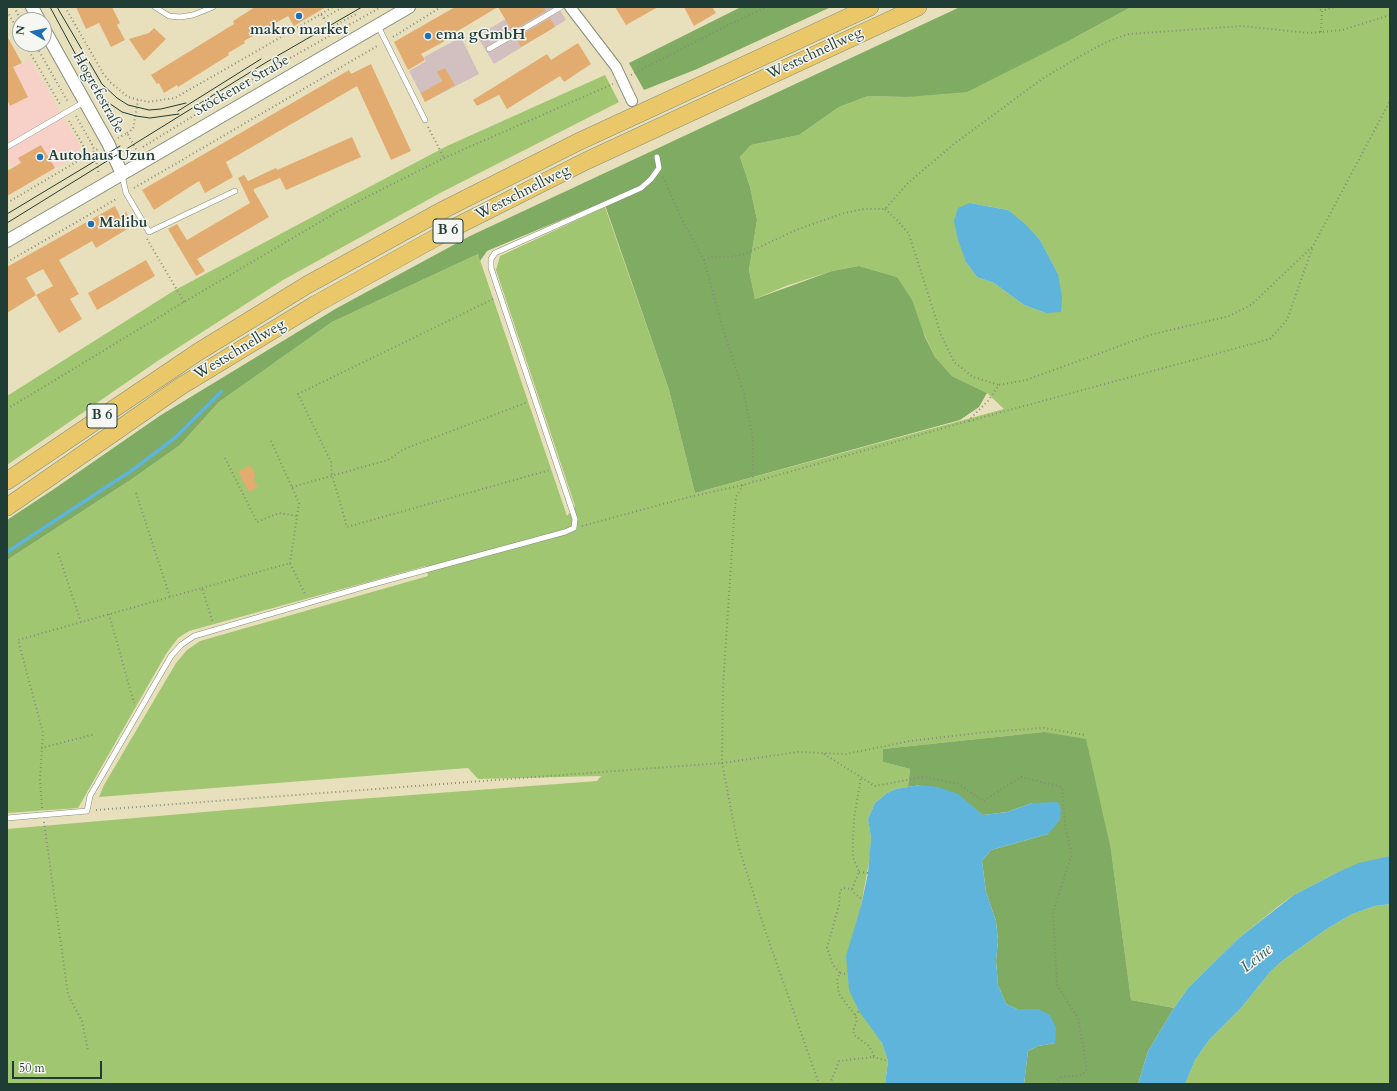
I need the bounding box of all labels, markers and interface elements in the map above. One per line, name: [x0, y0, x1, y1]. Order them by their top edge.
marker: makro market: [294, 11, 304, 21]
north arrow: [12, 12, 52, 52]
place label: makro market: [250, 22, 348, 40]
text: N: [12, 24, 29, 36]
street label: Westschnellweg: [764, 24, 866, 84]
place label: ema gGmbH: [436, 27, 525, 45]
marker: ema gGmbH: [423, 31, 433, 41]
street label: Hogrefestraße: [68, 49, 128, 137]
street label: Stöckener Straße: [191, 51, 293, 121]
place label: Autohaus Uzun: [48, 148, 155, 166]
marker: Autohaus Uzun: [35, 152, 45, 162]
street label: Westschnellweg: [473, 162, 573, 224]
place label: Malibu: [99, 215, 148, 233]
marker: Malibu: [86, 219, 96, 229]
road number: B 6: [433, 219, 463, 243]
street label: Westschnellweg: [191, 316, 289, 384]
road number: B 6: [87, 404, 117, 428]
water label: Leine: [1238, 941, 1276, 977]
scale bar: [14, 1053, 104, 1079]
text: 50 m: [19, 1060, 45, 1076]

